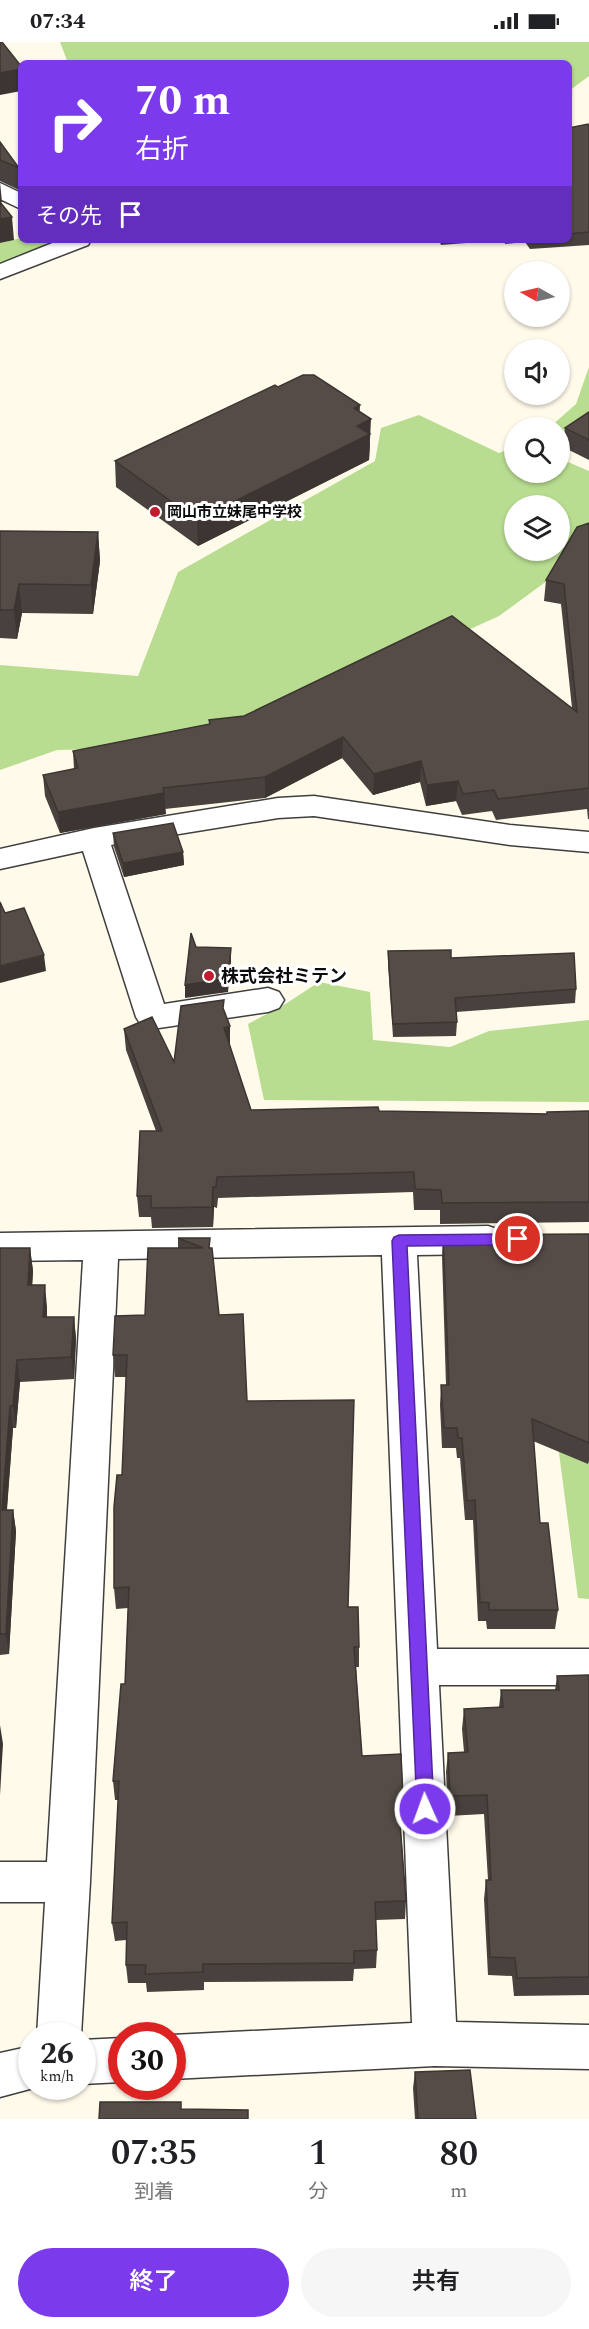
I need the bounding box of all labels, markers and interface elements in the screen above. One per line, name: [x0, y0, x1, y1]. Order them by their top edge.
text: 07:34: [30, 5, 85, 38]
text: 70 m: [135, 70, 230, 133]
icon: right: [36, 84, 114, 162]
text: 右折: [135, 129, 189, 171]
icon: arrive: [114, 198, 147, 231]
text: その先: [36, 200, 102, 233]
north arrow: [504, 261, 570, 327]
map controls: [504, 261, 570, 561]
button: sound: [504, 339, 570, 405]
button: search: [504, 417, 570, 483]
button: layers: [504, 495, 570, 561]
place label: 岡山市立妹尾中学校: [167, 501, 302, 524]
marker: 岡山市立妹尾中学校: [148, 505, 162, 519]
place label: 株式会社ミテン: [221, 963, 347, 990]
marker: 株式会社ミテン: [202, 969, 216, 983]
pin: [492, 1213, 543, 1264]
icon: arrive: [501, 1222, 534, 1255]
position arrow: [393, 1777, 457, 1841]
speed limit sign: 30: [108, 2022, 186, 2100]
text: 26: [40, 2031, 74, 2077]
text: km/h: [40, 2065, 74, 2088]
text: 07:35: [111, 2126, 198, 2181]
text: 1: [309, 2126, 328, 2181]
text: 80: [439, 2127, 478, 2182]
text: m: [450, 2176, 467, 2206]
text: 到着: [134, 2177, 174, 2207]
text: 分: [309, 2177, 329, 2207]
button: 終了: [18, 2248, 289, 2317]
button: 共有: [301, 2248, 571, 2317]

